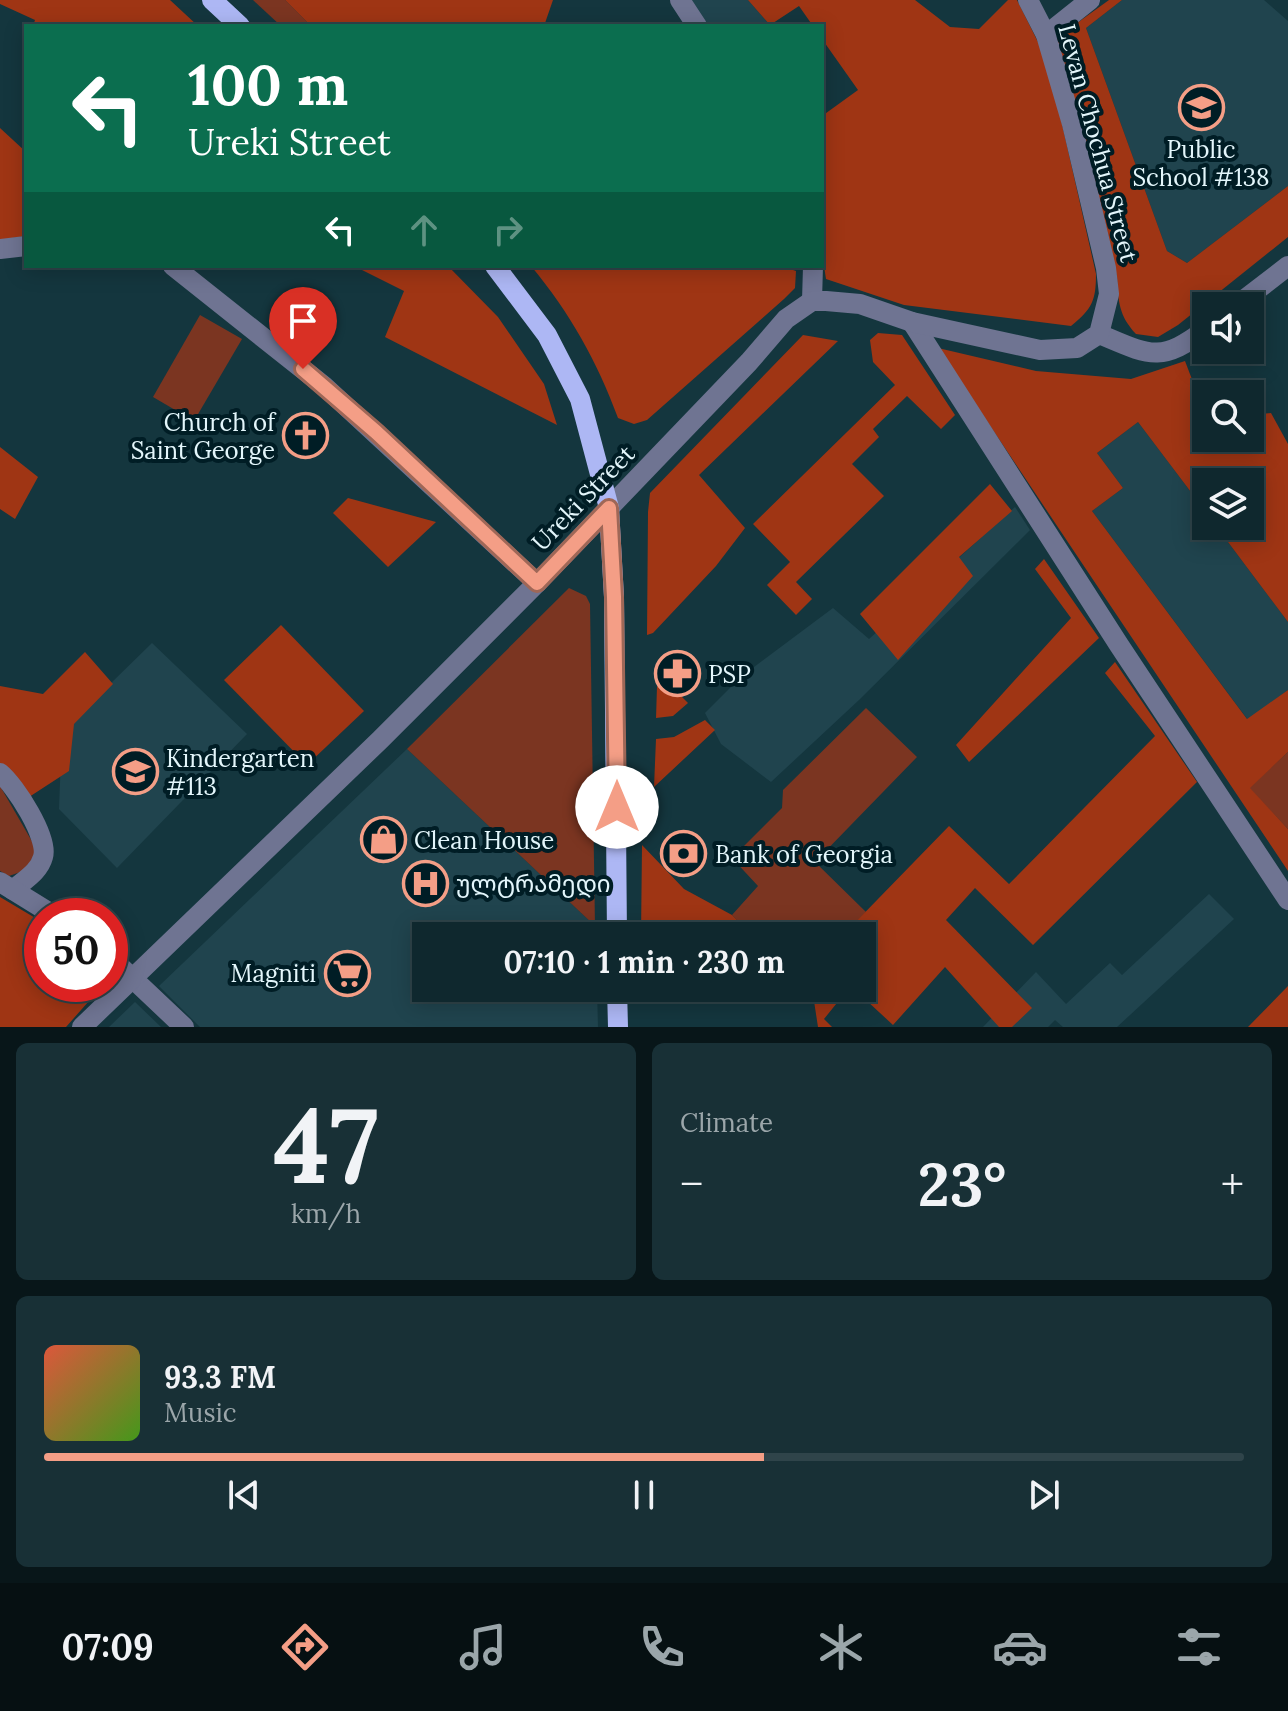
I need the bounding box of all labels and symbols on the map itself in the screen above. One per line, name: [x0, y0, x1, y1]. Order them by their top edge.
street label: Levan Chochua Street: [1051, 21, 1145, 266]
school or university icon: Public School #138: [1177, 83, 1225, 131]
place label: Public School #138: [1132, 134, 1270, 193]
pin: [269, 287, 337, 369]
place label: Church of Saint George: [131, 407, 277, 466]
church icon: Church of Saint George: [282, 412, 330, 460]
street label: Ureki Street: [525, 438, 642, 557]
pharmacy icon: PSP: [653, 650, 701, 698]
place label: PSP: [708, 659, 751, 690]
place label: Kindergarten #113: [166, 743, 314, 802]
school or university icon: Kindergarten #113: [111, 748, 159, 796]
position arrow: [575, 765, 659, 849]
shop icon: Clean House: [359, 816, 407, 864]
place label: Clean House: [414, 825, 554, 856]
bank icon: Bank of Georgia: [660, 830, 708, 878]
place label: Bank of Georgia: [715, 839, 893, 870]
hospital icon: ულტრამედი: [401, 859, 449, 907]
place label: ულტრამედი: [456, 868, 611, 899]
speed limit sign: 50: [24, 898, 128, 1002]
supermarket icon: Magniti: [323, 949, 371, 997]
place label: Magniti: [231, 958, 316, 989]

